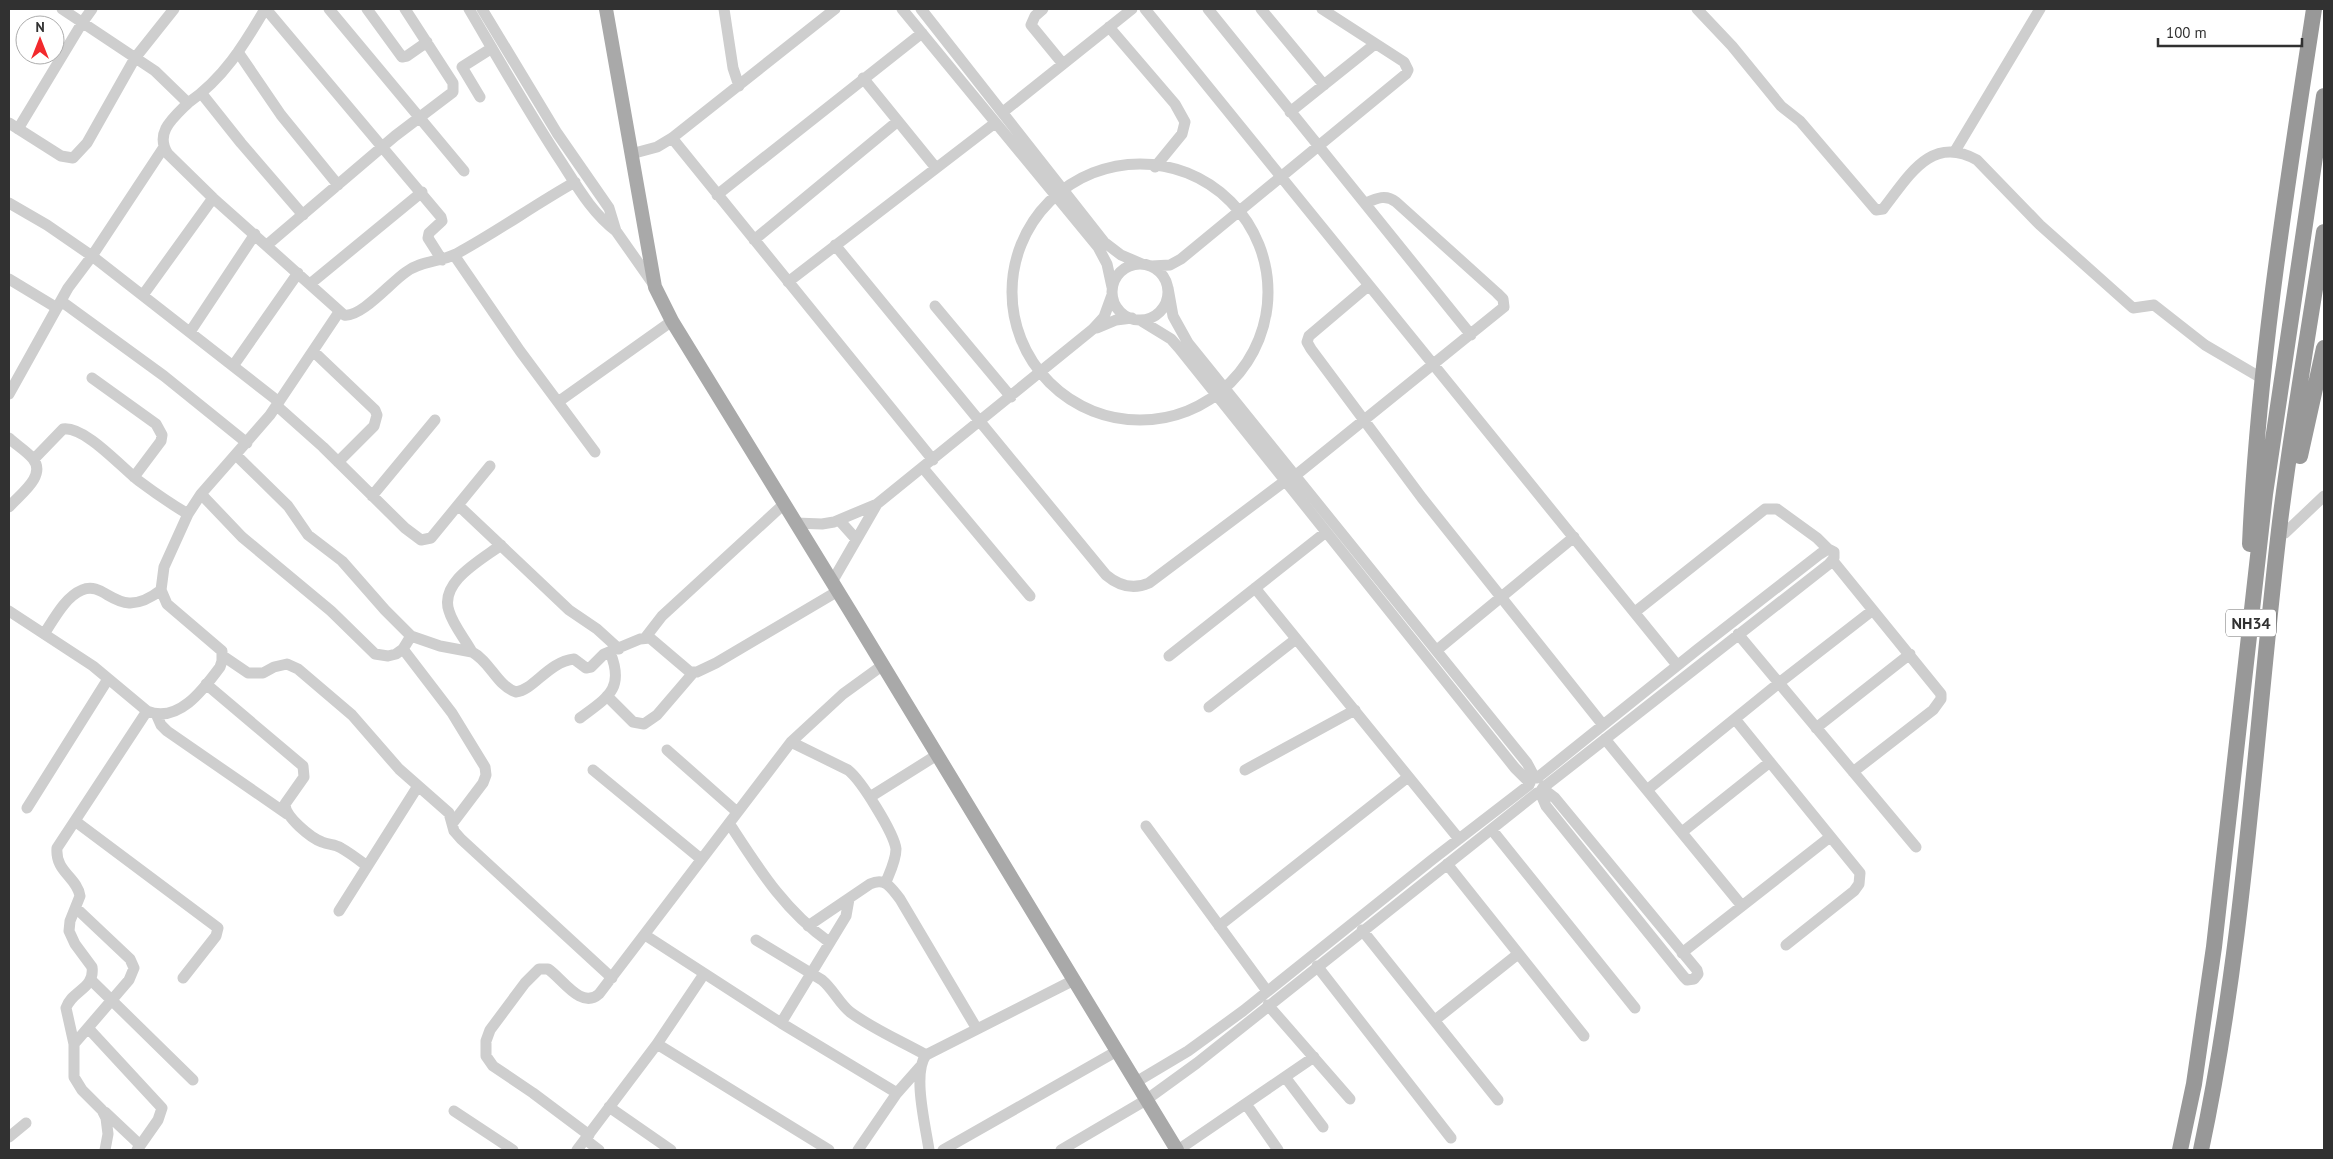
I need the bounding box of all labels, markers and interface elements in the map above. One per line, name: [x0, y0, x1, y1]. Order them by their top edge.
north arrow: [15, 15, 65, 65]
scale bar: [2158, 15, 2302, 47]
text: N: [35, 18, 45, 36]
text: 100 m: [2166, 23, 2207, 42]
road number: NH34: [2226, 610, 2276, 636]

